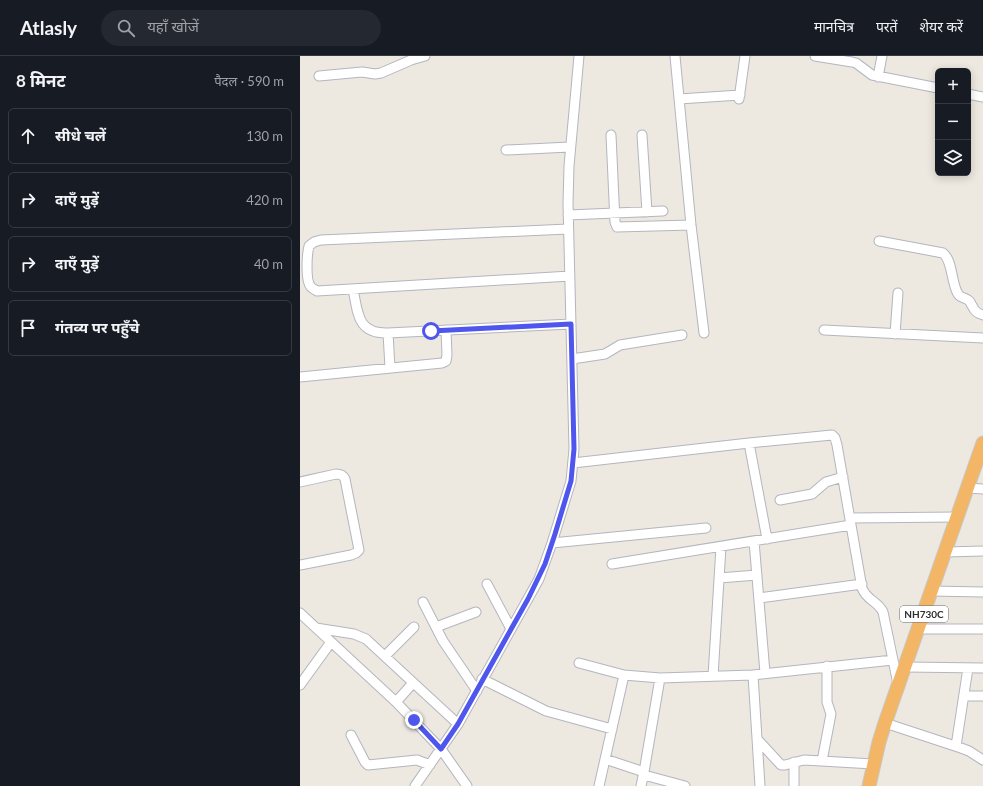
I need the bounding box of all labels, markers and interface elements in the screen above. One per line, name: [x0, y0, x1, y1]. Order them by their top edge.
search box: [101, 10, 381, 46]
text: Atlasly: [20, 16, 77, 39]
icon: search: [115, 17, 137, 39]
text: यहाँ खोजें: [147, 17, 199, 35]
text: मानचित्र: [814, 18, 854, 35]
text: परतें: [876, 18, 898, 35]
text: शेयर करें: [920, 18, 963, 35]
map controls: [935, 68, 971, 176]
button: +: [935, 68, 971, 104]
text: 8 मिनट: [16, 70, 66, 91]
text: पैदल · 590 m: [214, 73, 284, 89]
button: −: [935, 104, 971, 140]
icon: ahead: [17, 125, 39, 147]
text: सीधे चलें: [55, 126, 106, 144]
text: 130 m: [246, 128, 283, 144]
button: layers: [935, 140, 971, 176]
icon: right: [17, 189, 39, 211]
text: दाएँ मुड़ें: [55, 190, 99, 208]
text: 420 m: [246, 192, 283, 208]
icon: right: [17, 253, 39, 275]
text: दाएँ मुड़ें: [55, 254, 99, 272]
text: 40 m: [254, 256, 283, 272]
icon: arrive: [17, 317, 39, 339]
text: गंतव्य पर पहुँचे: [55, 318, 139, 336]
route start: [422, 322, 440, 340]
road number: NH730C: [900, 606, 948, 622]
route end: [405, 711, 423, 729]

